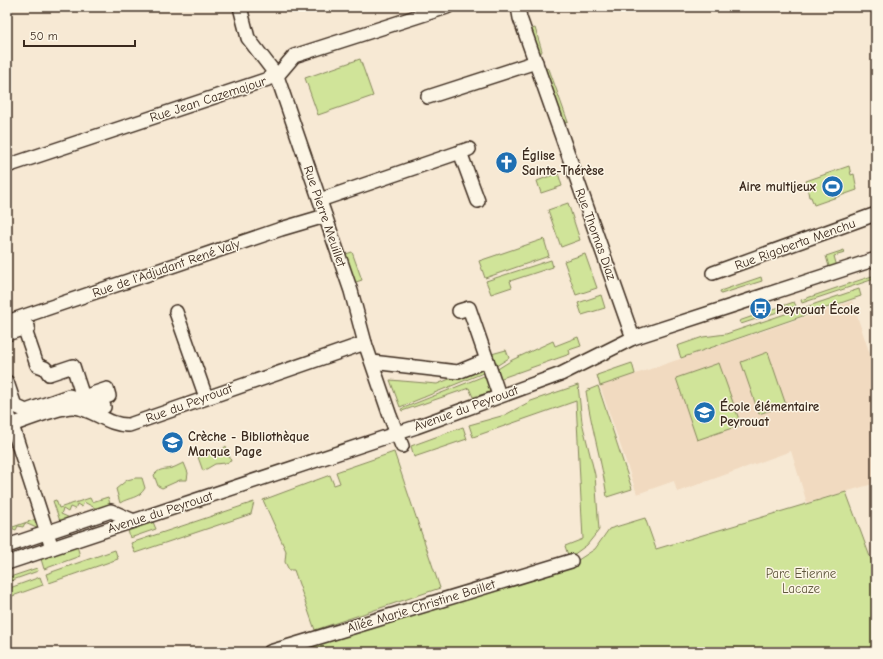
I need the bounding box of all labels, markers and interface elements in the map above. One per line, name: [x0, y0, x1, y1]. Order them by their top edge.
scale bar: [24, 22, 135, 48]
text: 50 m: [30, 29, 58, 43]
street label: Rue Jean Cazemajour: [148, 73, 269, 125]
place label: Église Sainte-Thérèse: [522, 147, 605, 178]
church icon: Église Sainte-Thérèse: [494, 149, 520, 175]
street label: Rue Pierre Meuillet: [301, 164, 350, 270]
sports icon: Aire multijeux: [819, 173, 845, 199]
place label: Aire multijeux: [739, 179, 817, 194]
street label: Rue Thomas Diaz: [572, 186, 620, 282]
street label: Rue Rigoberta Menchu: [733, 215, 857, 273]
street label: Rue de l'Adjudant René Valy: [90, 236, 242, 300]
bus stop icon: Peyrouat École: [748, 296, 774, 322]
place label: Peyrouat École: [776, 301, 860, 317]
street label: Rue du Peyrouat: [144, 380, 236, 426]
street label: Avenue du Peyrouat: [412, 382, 521, 434]
place label: École élémentaire Peyrouat: [720, 398, 820, 429]
school or university icon: École élémentaire Peyrouat: [692, 400, 718, 426]
place label: Crèche - Bibliothèque Marque Page: [188, 429, 310, 459]
school or university icon: Crèche - Bibliothèque Marque Page: [160, 430, 186, 456]
street label: Avenue du Peyrouat: [105, 488, 216, 536]
park label: Parc Etienne Lacaze: [766, 566, 837, 596]
street label: Allée Marie Christine Baillet: [345, 576, 498, 636]

